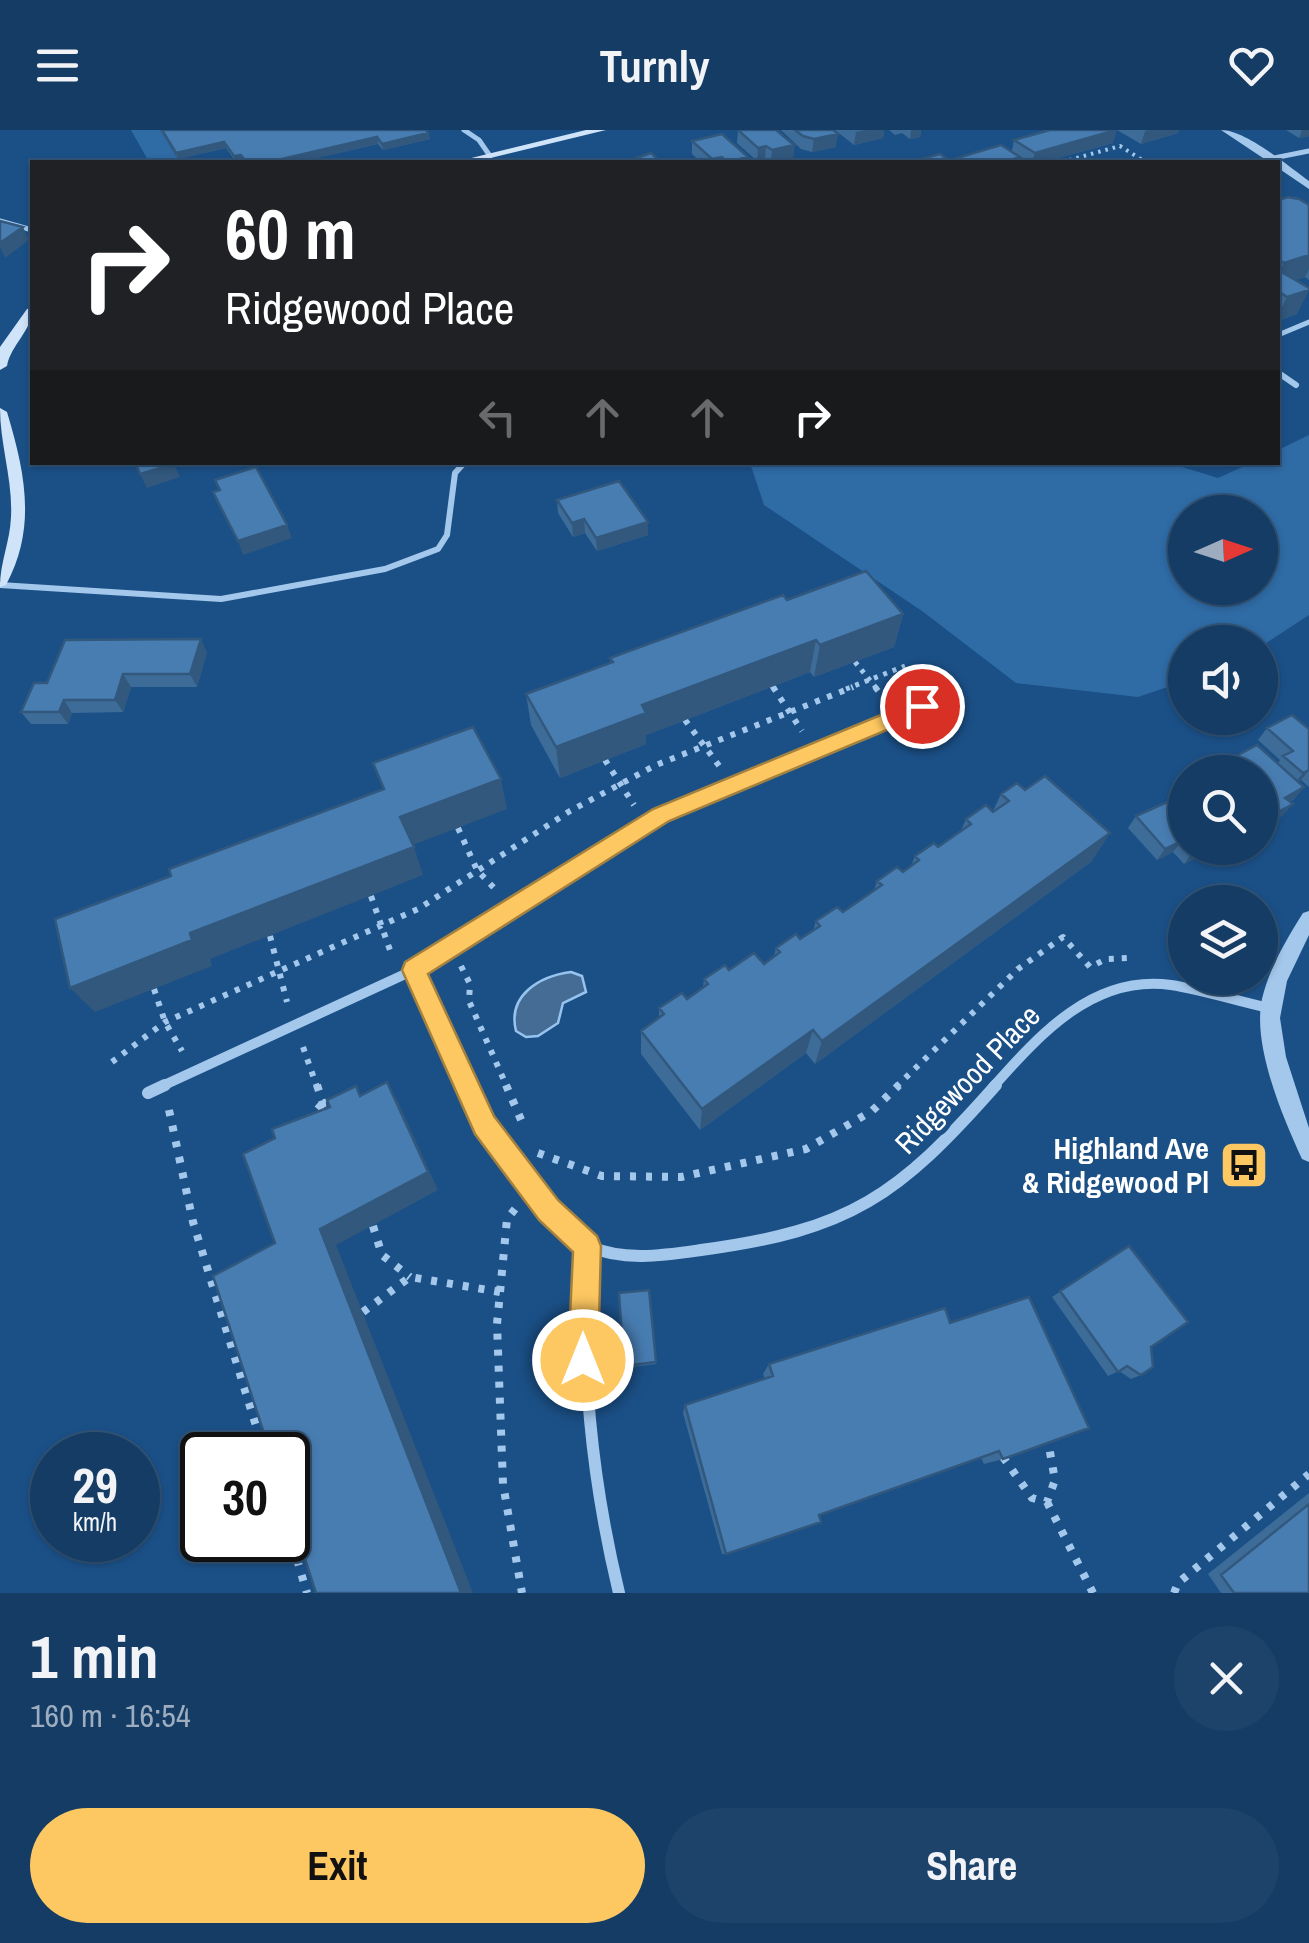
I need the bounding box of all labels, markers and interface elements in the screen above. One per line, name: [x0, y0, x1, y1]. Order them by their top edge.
text: Turnly: [599, 35, 710, 96]
icon: menu: [30, 38, 85, 93]
icon: heart: [1224, 38, 1279, 93]
text: 60 m: [225, 187, 356, 281]
icon: right: [60, 200, 190, 330]
text: Ridgewood Place: [225, 277, 514, 338]
icon: left: [470, 390, 525, 445]
icon: ahead: [575, 390, 630, 445]
icon: ahead: [680, 390, 735, 445]
icon: right: [785, 390, 840, 445]
north arrow: [1168, 495, 1278, 605]
map controls: [1168, 495, 1278, 995]
button: sound: [1168, 625, 1278, 735]
pin: [880, 664, 965, 749]
icon: arrive: [895, 679, 950, 734]
button: search: [1168, 755, 1278, 865]
button: layers: [1168, 885, 1278, 995]
street label: Ridgewood Place: [886, 996, 1048, 1162]
place label: Highland Ave & Ridgewood Pl: [1022, 1128, 1209, 1202]
bus stop icon: Highland Ave & Ridgewood Pl: [1218, 1139, 1270, 1191]
position arrow: [531, 1308, 635, 1412]
speed limit sign: 30: [180, 1432, 310, 1562]
text: 29: [72, 1451, 118, 1519]
text: km/h: [73, 1505, 117, 1539]
text: 1 min: [30, 1616, 159, 1697]
button: close: [1174, 1626, 1279, 1731]
text: 160 m · 16:54: [30, 1694, 190, 1737]
button: Exit: [30, 1808, 645, 1923]
button: Share: [665, 1808, 1279, 1923]

